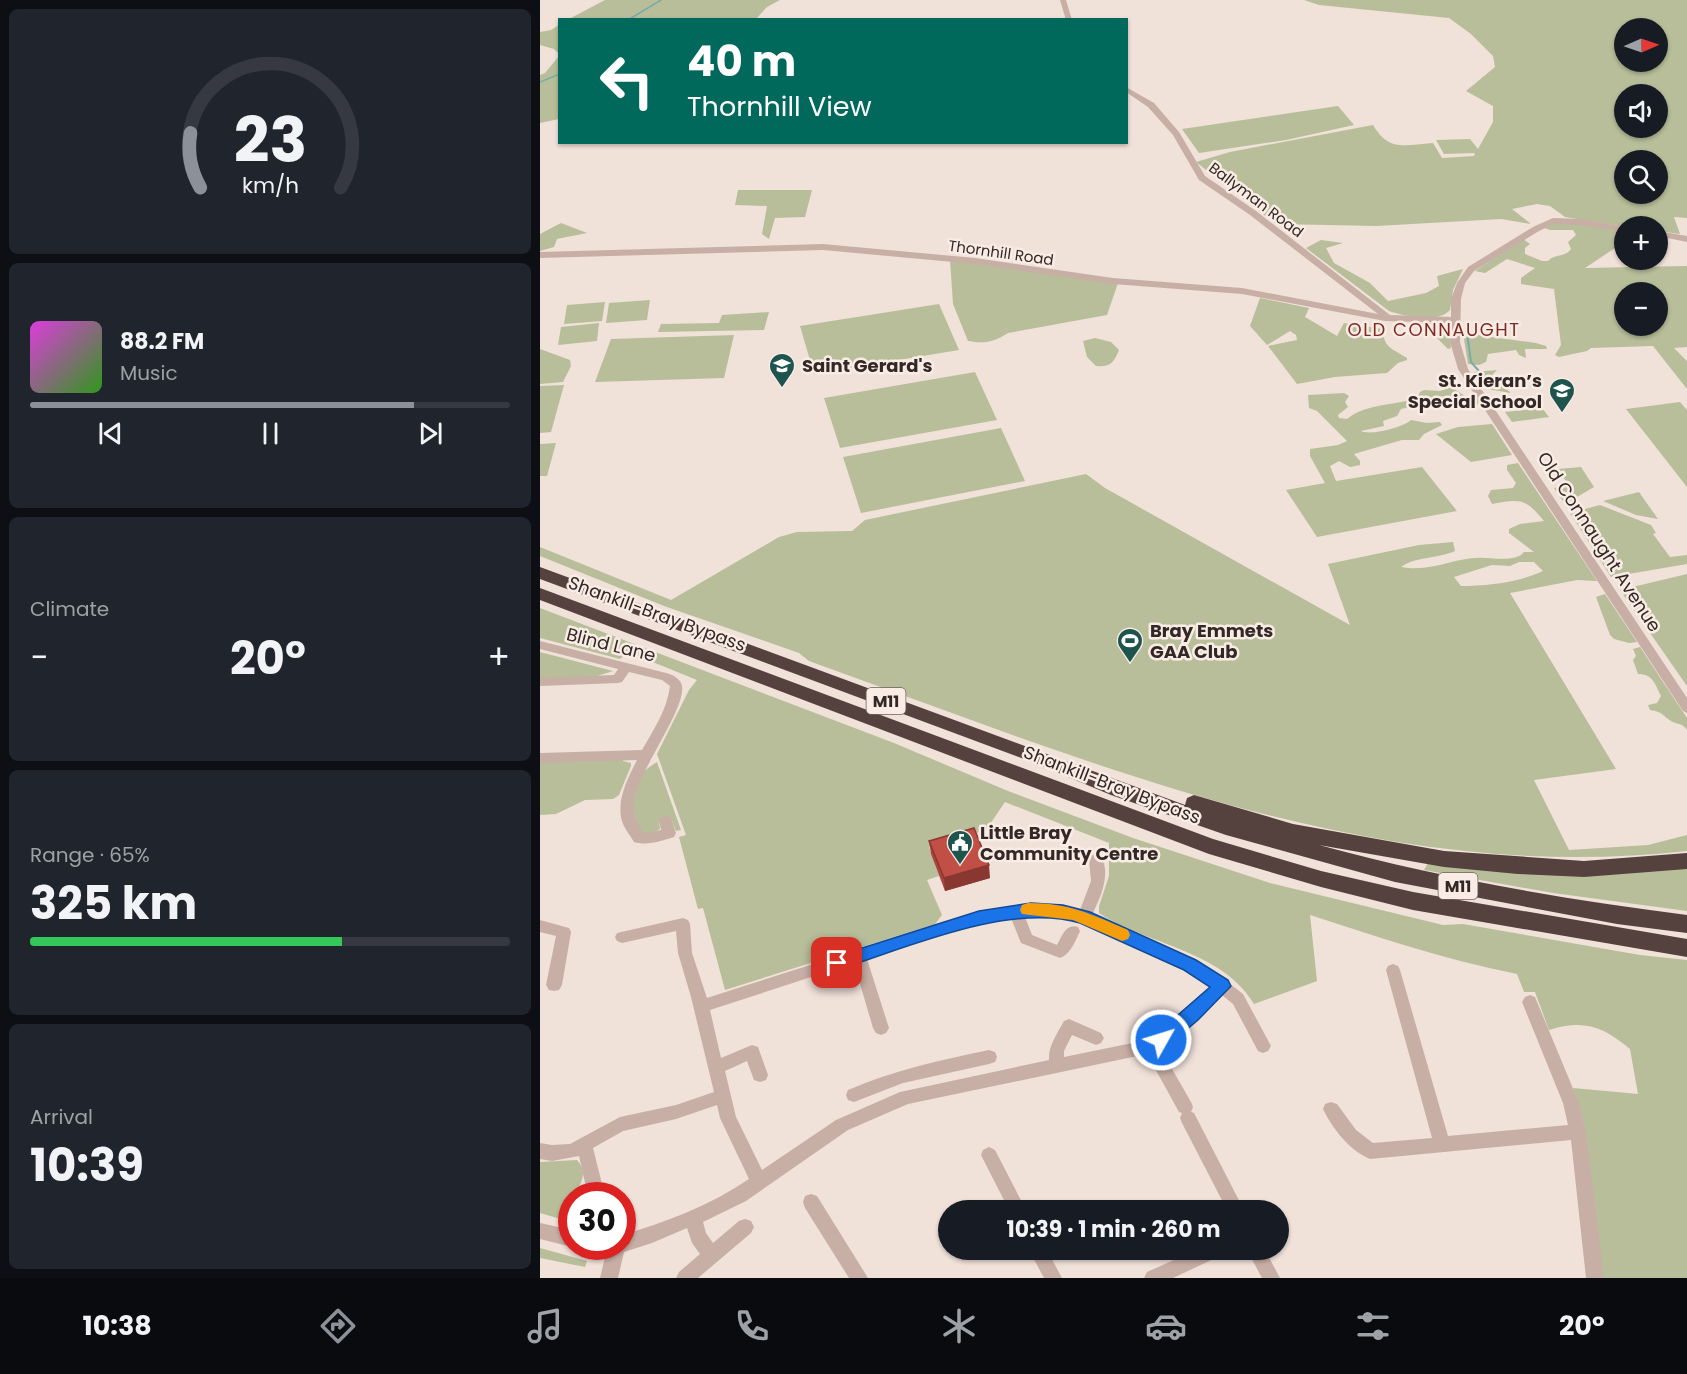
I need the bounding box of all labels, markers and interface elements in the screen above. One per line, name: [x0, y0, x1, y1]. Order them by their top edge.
north arrow: [1614, 18, 1668, 72]
map controls: [1614, 18, 1668, 336]
text: 40 m: [687, 32, 796, 91]
icon: left: [588, 42, 666, 120]
button: sound: [1614, 84, 1668, 138]
text: Thornhill View: [687, 88, 872, 125]
text: 23: [233, 97, 307, 185]
button: search: [1614, 150, 1668, 204]
street label: Ballyman Road: [1205, 157, 1308, 242]
text: km/h: [241, 171, 299, 202]
button: +: [1614, 216, 1668, 270]
street label: Thornhill Road: [947, 235, 1055, 270]
button: −: [1614, 282, 1668, 336]
district label: OLD CONNAUGHT: [1348, 317, 1520, 342]
text: 88.2 FM: [120, 326, 204, 357]
school or university icon: Saint Gerard's: [767, 351, 797, 389]
place label: Saint Gerard's: [802, 353, 933, 378]
text: Music: [120, 359, 178, 387]
place label: St. Kieran’s Special School: [1408, 368, 1542, 414]
school or university icon: St. Kieran’s Special School: [1547, 376, 1577, 414]
icon: previous: [94, 417, 127, 450]
icon: pause: [254, 417, 287, 450]
icon: next: [414, 417, 447, 450]
street label: Old Connaught Avenue: [1532, 447, 1667, 637]
street label: Shankill-Bray Bypass: [565, 570, 749, 657]
text: Climate: [30, 595, 109, 623]
place label: Bray Emmets GAA Club: [1150, 618, 1273, 664]
street label: Blind Lane: [564, 621, 658, 668]
sports icon: Bray Emmets GAA Club: [1115, 626, 1145, 664]
text: 20°: [230, 627, 306, 690]
text: −: [30, 634, 48, 681]
text: +: [487, 634, 510, 681]
road number: M11: [866, 688, 906, 714]
street label: Shankill-Bray Bypass: [1020, 739, 1204, 830]
place label: Little Bray Community Centre: [980, 820, 1158, 866]
public building icon: Little Bray Community Centre: [945, 828, 975, 866]
text: Range · 65%: [30, 841, 150, 869]
text: 325 km: [30, 872, 197, 935]
road number: M11: [1438, 873, 1478, 899]
pin: [811, 937, 862, 988]
icon: arrive: [820, 946, 853, 979]
position arrow: [1129, 1008, 1193, 1072]
text: Arrival: [30, 1103, 93, 1131]
text: 10:39: [30, 1134, 144, 1197]
speed limit sign: 30: [558, 1182, 636, 1260]
text: 10:39 · 1 min · 260 m: [1007, 1214, 1220, 1245]
icon: directions: [317, 1305, 359, 1347]
icon: music: [524, 1305, 566, 1347]
icon: phone: [731, 1305, 773, 1347]
icon: climate: [938, 1305, 980, 1347]
icon: car: [1145, 1305, 1187, 1347]
icon: filters: [1352, 1305, 1394, 1347]
text: 10:38: [83, 1307, 152, 1344]
text: 20°: [1559, 1307, 1604, 1344]

